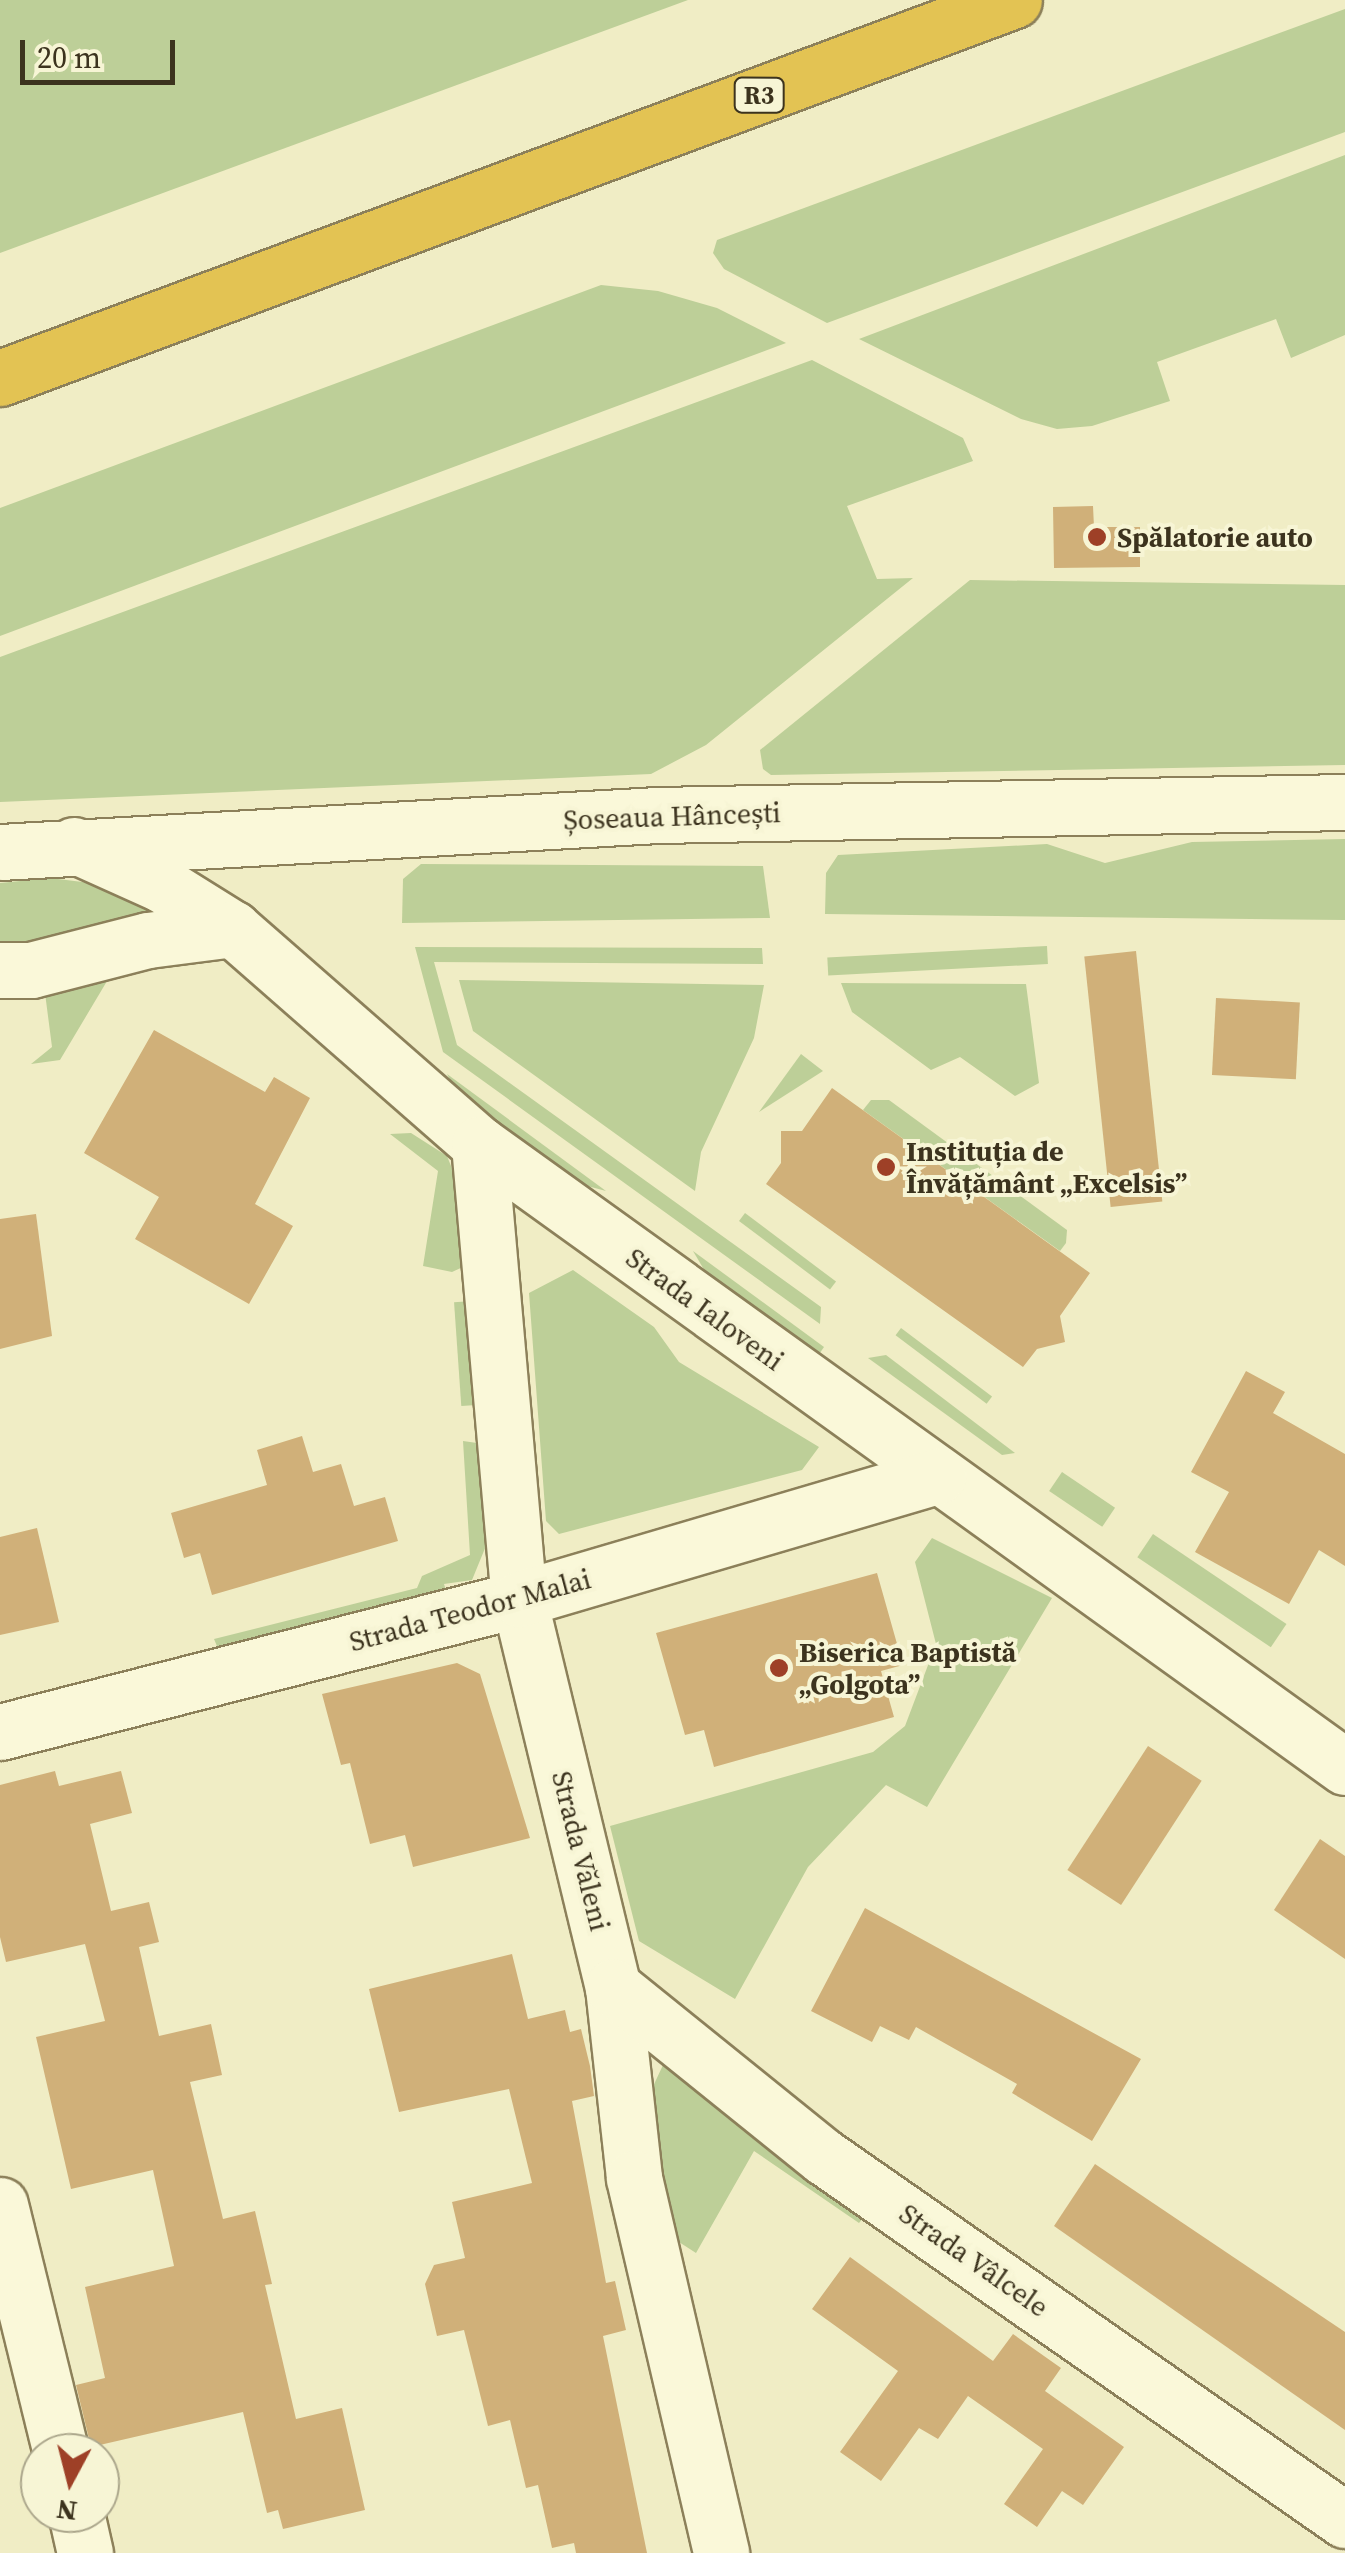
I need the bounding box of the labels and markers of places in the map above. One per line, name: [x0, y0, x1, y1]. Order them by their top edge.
place label: Spălatorie auto: [1117, 520, 1313, 554]
marker: Spălatorie auto: [1086, 526, 1108, 548]
place label: Instituția de Învățământ „Excelsis”: [906, 1134, 1187, 1200]
marker: Instituția de Învățământ „Excelsis”: [875, 1156, 897, 1178]
place label: Biserica Baptistă „Golgota”: [799, 1635, 1016, 1701]
marker: Biserica Baptistă „Golgota”: [768, 1657, 790, 1679]

